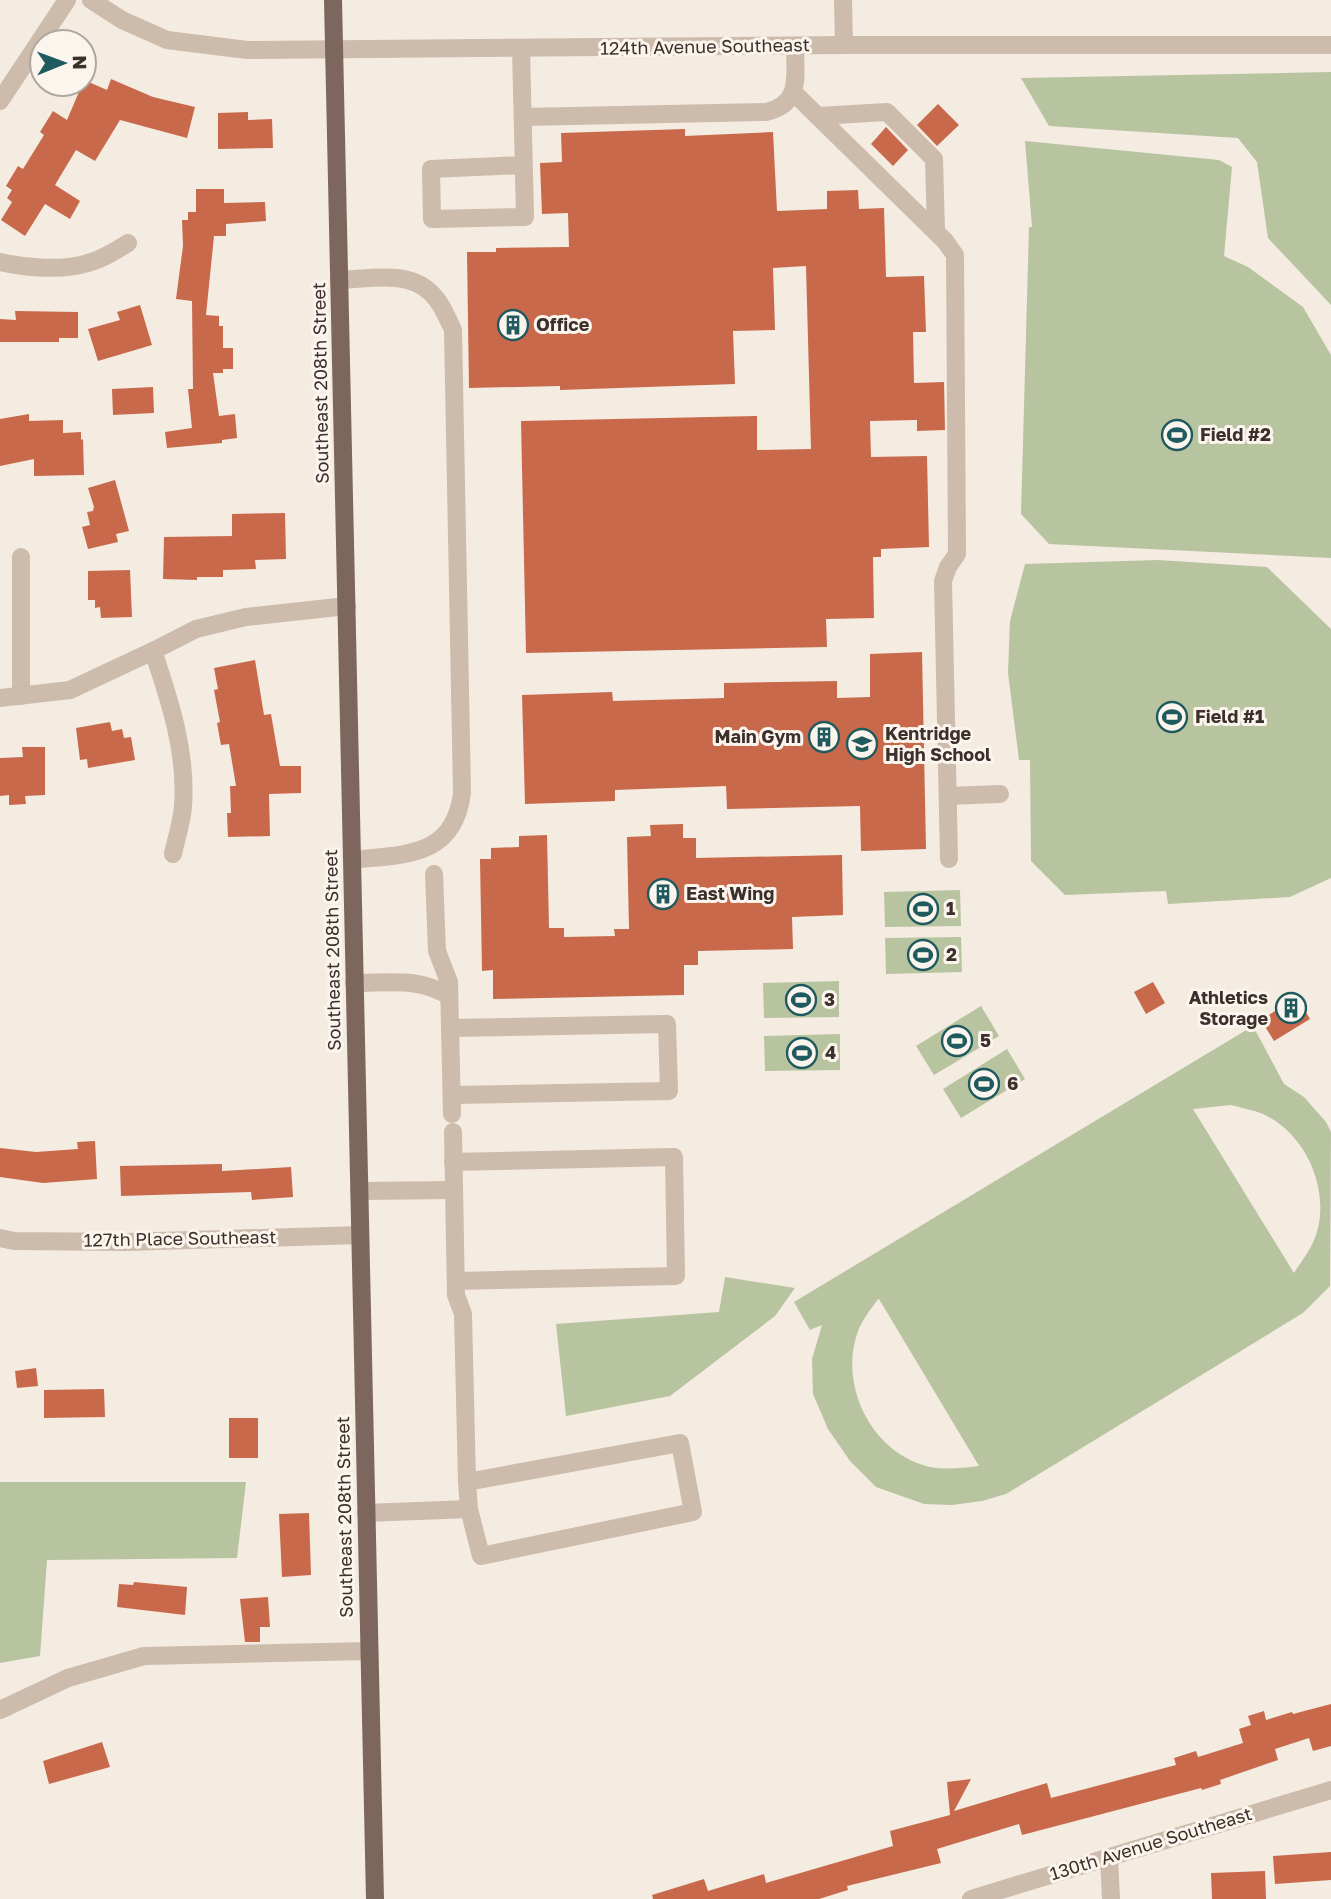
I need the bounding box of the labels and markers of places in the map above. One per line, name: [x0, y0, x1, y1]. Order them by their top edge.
building icon: Office: [496, 308, 530, 342]
place label: Office: [536, 313, 590, 335]
sports icon: Field #2: [1160, 418, 1194, 452]
place label: Field #2: [1200, 423, 1271, 445]
sports icon: Field #1: [1155, 700, 1189, 734]
place label: Field #1: [1195, 705, 1264, 727]
building icon: Main Gym: [807, 720, 841, 754]
place label: Kentridge High School: [885, 722, 991, 765]
place label: Main Gym: [714, 725, 801, 747]
school or university icon: Kentridge High School: [845, 727, 879, 761]
building icon: East Wing: [646, 877, 680, 911]
place label: East Wing: [686, 882, 774, 904]
sports icon: 1: [906, 892, 940, 926]
place label: 1: [946, 897, 955, 919]
sports icon: 2: [906, 938, 940, 972]
place label: 2: [946, 943, 957, 965]
sports icon: 3: [784, 983, 818, 1017]
place label: Athletics Storage: [1189, 986, 1268, 1029]
place label: 3: [824, 988, 835, 1010]
building icon: Athletics Storage: [1274, 991, 1308, 1025]
sports icon: 5: [940, 1024, 974, 1058]
place label: 5: [980, 1029, 991, 1051]
sports icon: 4: [785, 1036, 819, 1070]
place label: 4: [825, 1041, 836, 1063]
sports icon: 6: [967, 1067, 1001, 1101]
place label: 6: [1007, 1072, 1018, 1094]

